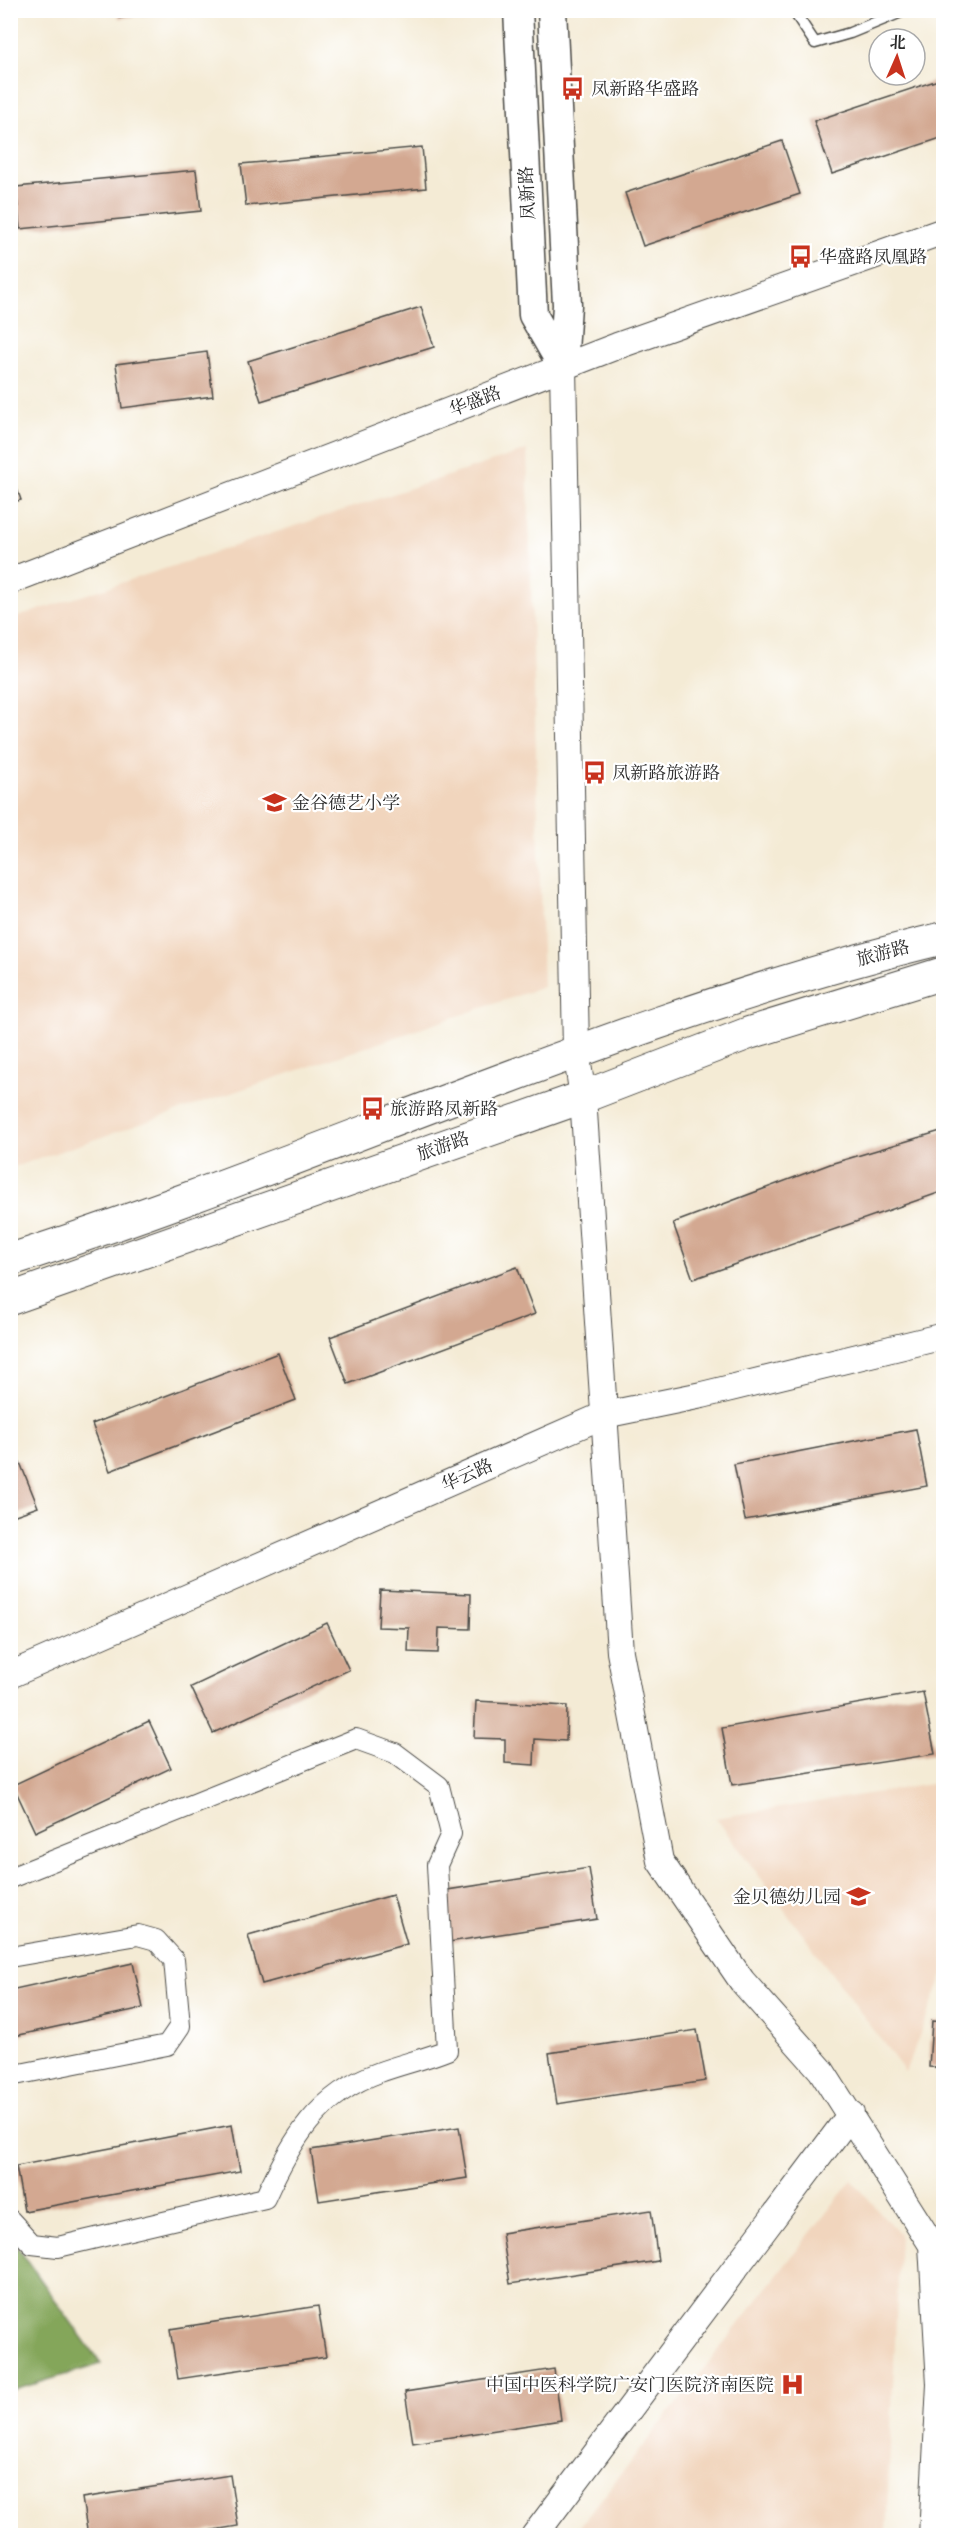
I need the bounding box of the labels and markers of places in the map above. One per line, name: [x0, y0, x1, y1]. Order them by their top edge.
bus stop icon: 凤新路华盛路: [560, 76, 586, 102]
place label: 凤新路华盛路: [591, 77, 699, 101]
bus stop icon: 华盛路凤凰路: [788, 244, 814, 270]
place label: 华盛路凤凰路: [819, 245, 927, 269]
bus stop icon: 凤新路旅游路: [581, 760, 607, 786]
place label: 凤新路旅游路: [612, 761, 720, 785]
school or university icon: 金谷德艺小学: [261, 790, 287, 816]
place label: 金谷德艺小学: [292, 791, 400, 815]
bus stop icon: 旅游路凤新路: [359, 1096, 385, 1122]
place label: 旅游路凤新路: [390, 1097, 498, 1121]
school or university icon: 金贝德幼儿园: [846, 1884, 872, 1910]
place label: 金贝德幼儿园: [733, 1885, 841, 1909]
hospital icon: 中国中医科学院广安门医院济南医院: [779, 2372, 805, 2398]
place label: 中国中医科学院广安门医院济南医院: [486, 2373, 774, 2397]

